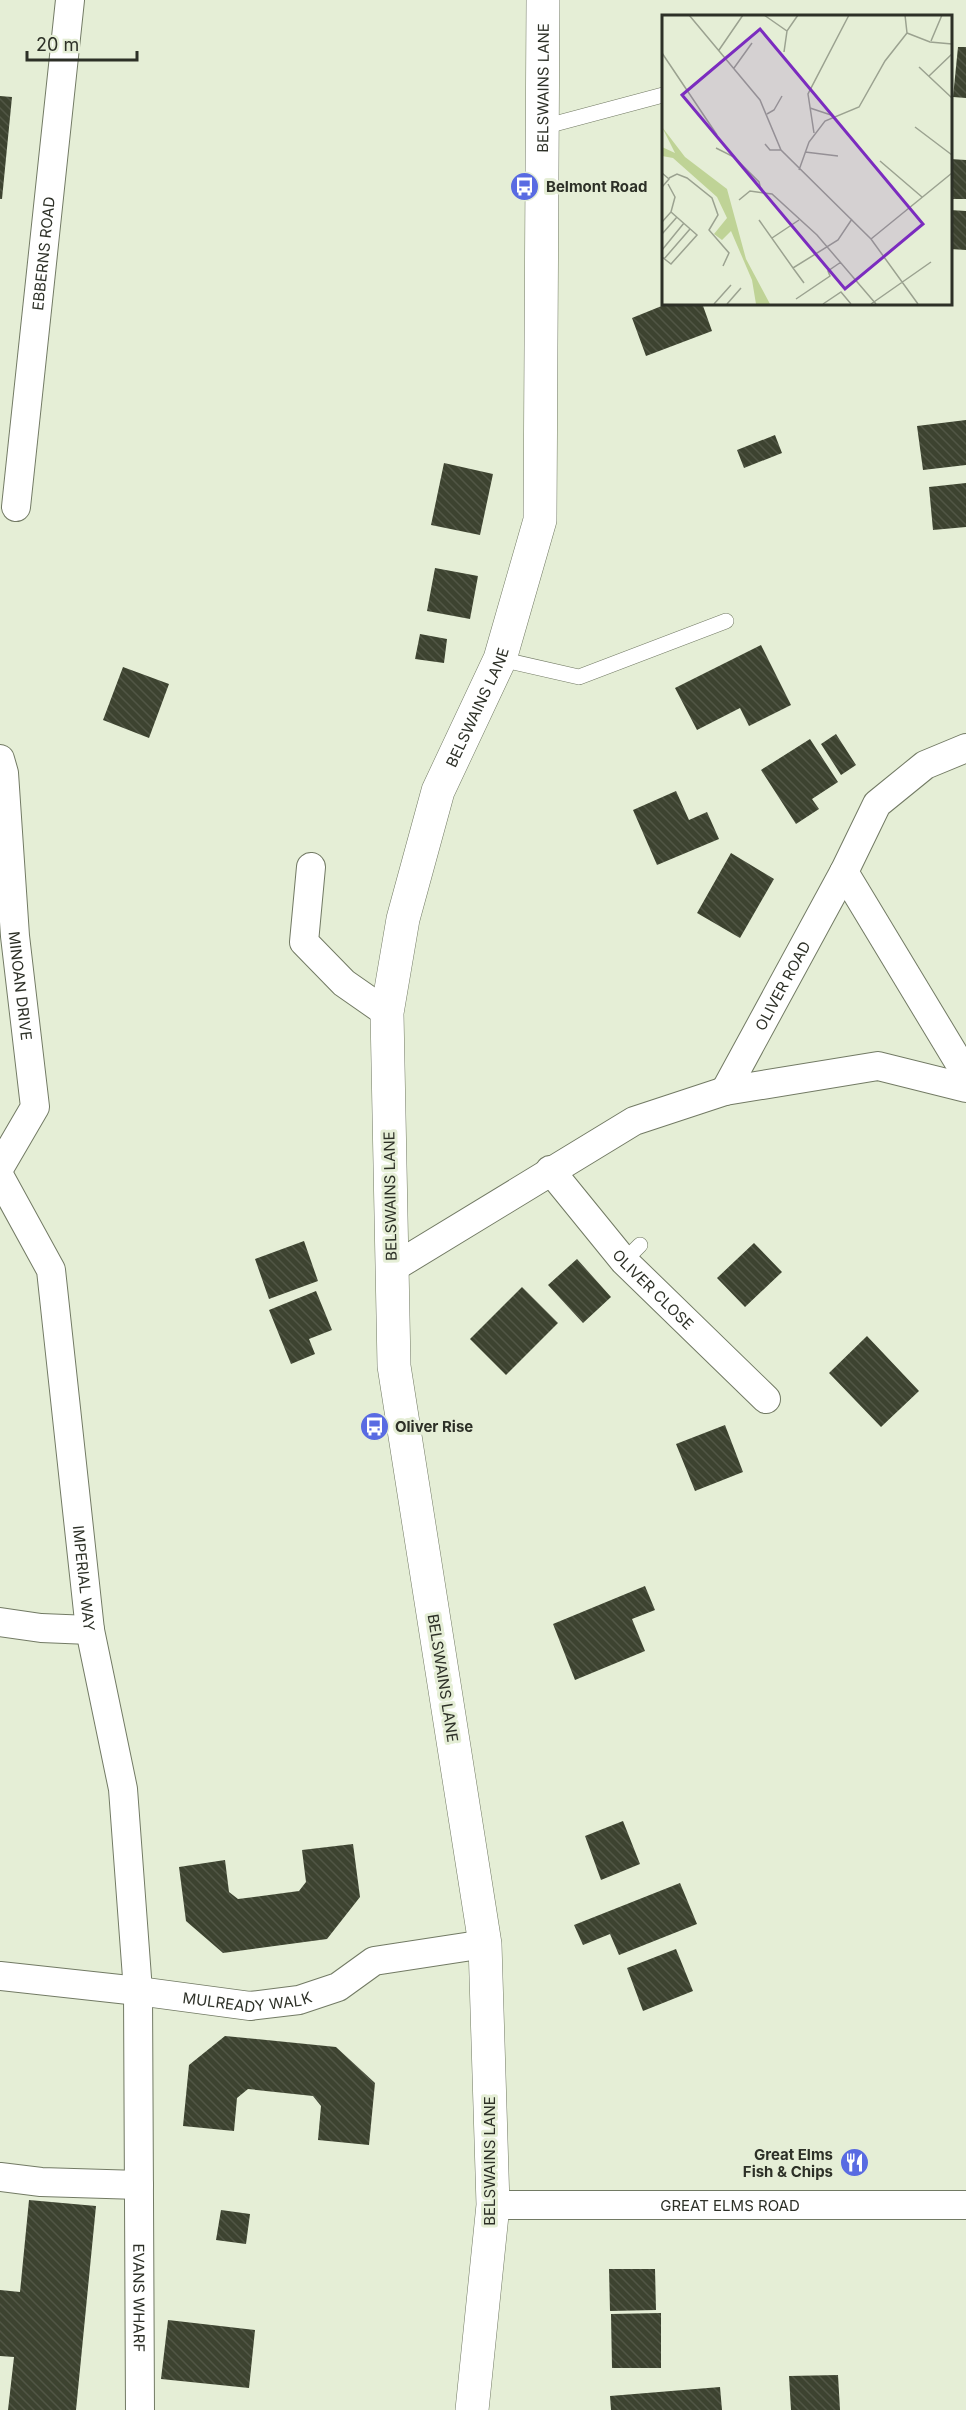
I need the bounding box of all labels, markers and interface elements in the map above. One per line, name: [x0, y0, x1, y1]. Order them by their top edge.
inset map: [662, 15, 951, 304]
street label: BELSWAINS LANE: [533, 23, 552, 153]
scale bar: [27, 24, 136, 62]
text: 20 m: [36, 34, 79, 55]
bus stop icon: Belmont Road: [509, 170, 541, 202]
place label: Belmont Road: [546, 177, 647, 196]
street label: EBBERNS ROAD: [28, 196, 59, 311]
street label: BELSWAINS LANE: [441, 645, 512, 770]
street label: MINOAN DRIVE: [5, 930, 37, 1041]
street label: OLIVER ROAD: [750, 937, 814, 1034]
street label: BELSWAINS LANE: [379, 1131, 401, 1261]
street label: OLIVER CLOSE: [609, 1245, 698, 1333]
bus stop icon: Oliver Rise: [358, 1410, 390, 1442]
place label: Oliver Rise: [395, 1417, 473, 1436]
street label: IMPERIAL WAY: [69, 1524, 100, 1632]
street label: BELSWAINS LANE: [423, 1613, 463, 1743]
street label: MULREADY WALK: [182, 1987, 314, 2016]
street label: BELSWAINS LANE: [480, 2096, 499, 2226]
place label: Great Elms Fish & Chips: [743, 2145, 833, 2181]
restaurant icon: Great Elms Fish & Chips: [838, 2147, 870, 2179]
street label: GREAT ELMS ROAD: [660, 2196, 800, 2215]
street label: EVANS WHARF: [130, 2243, 149, 2352]

